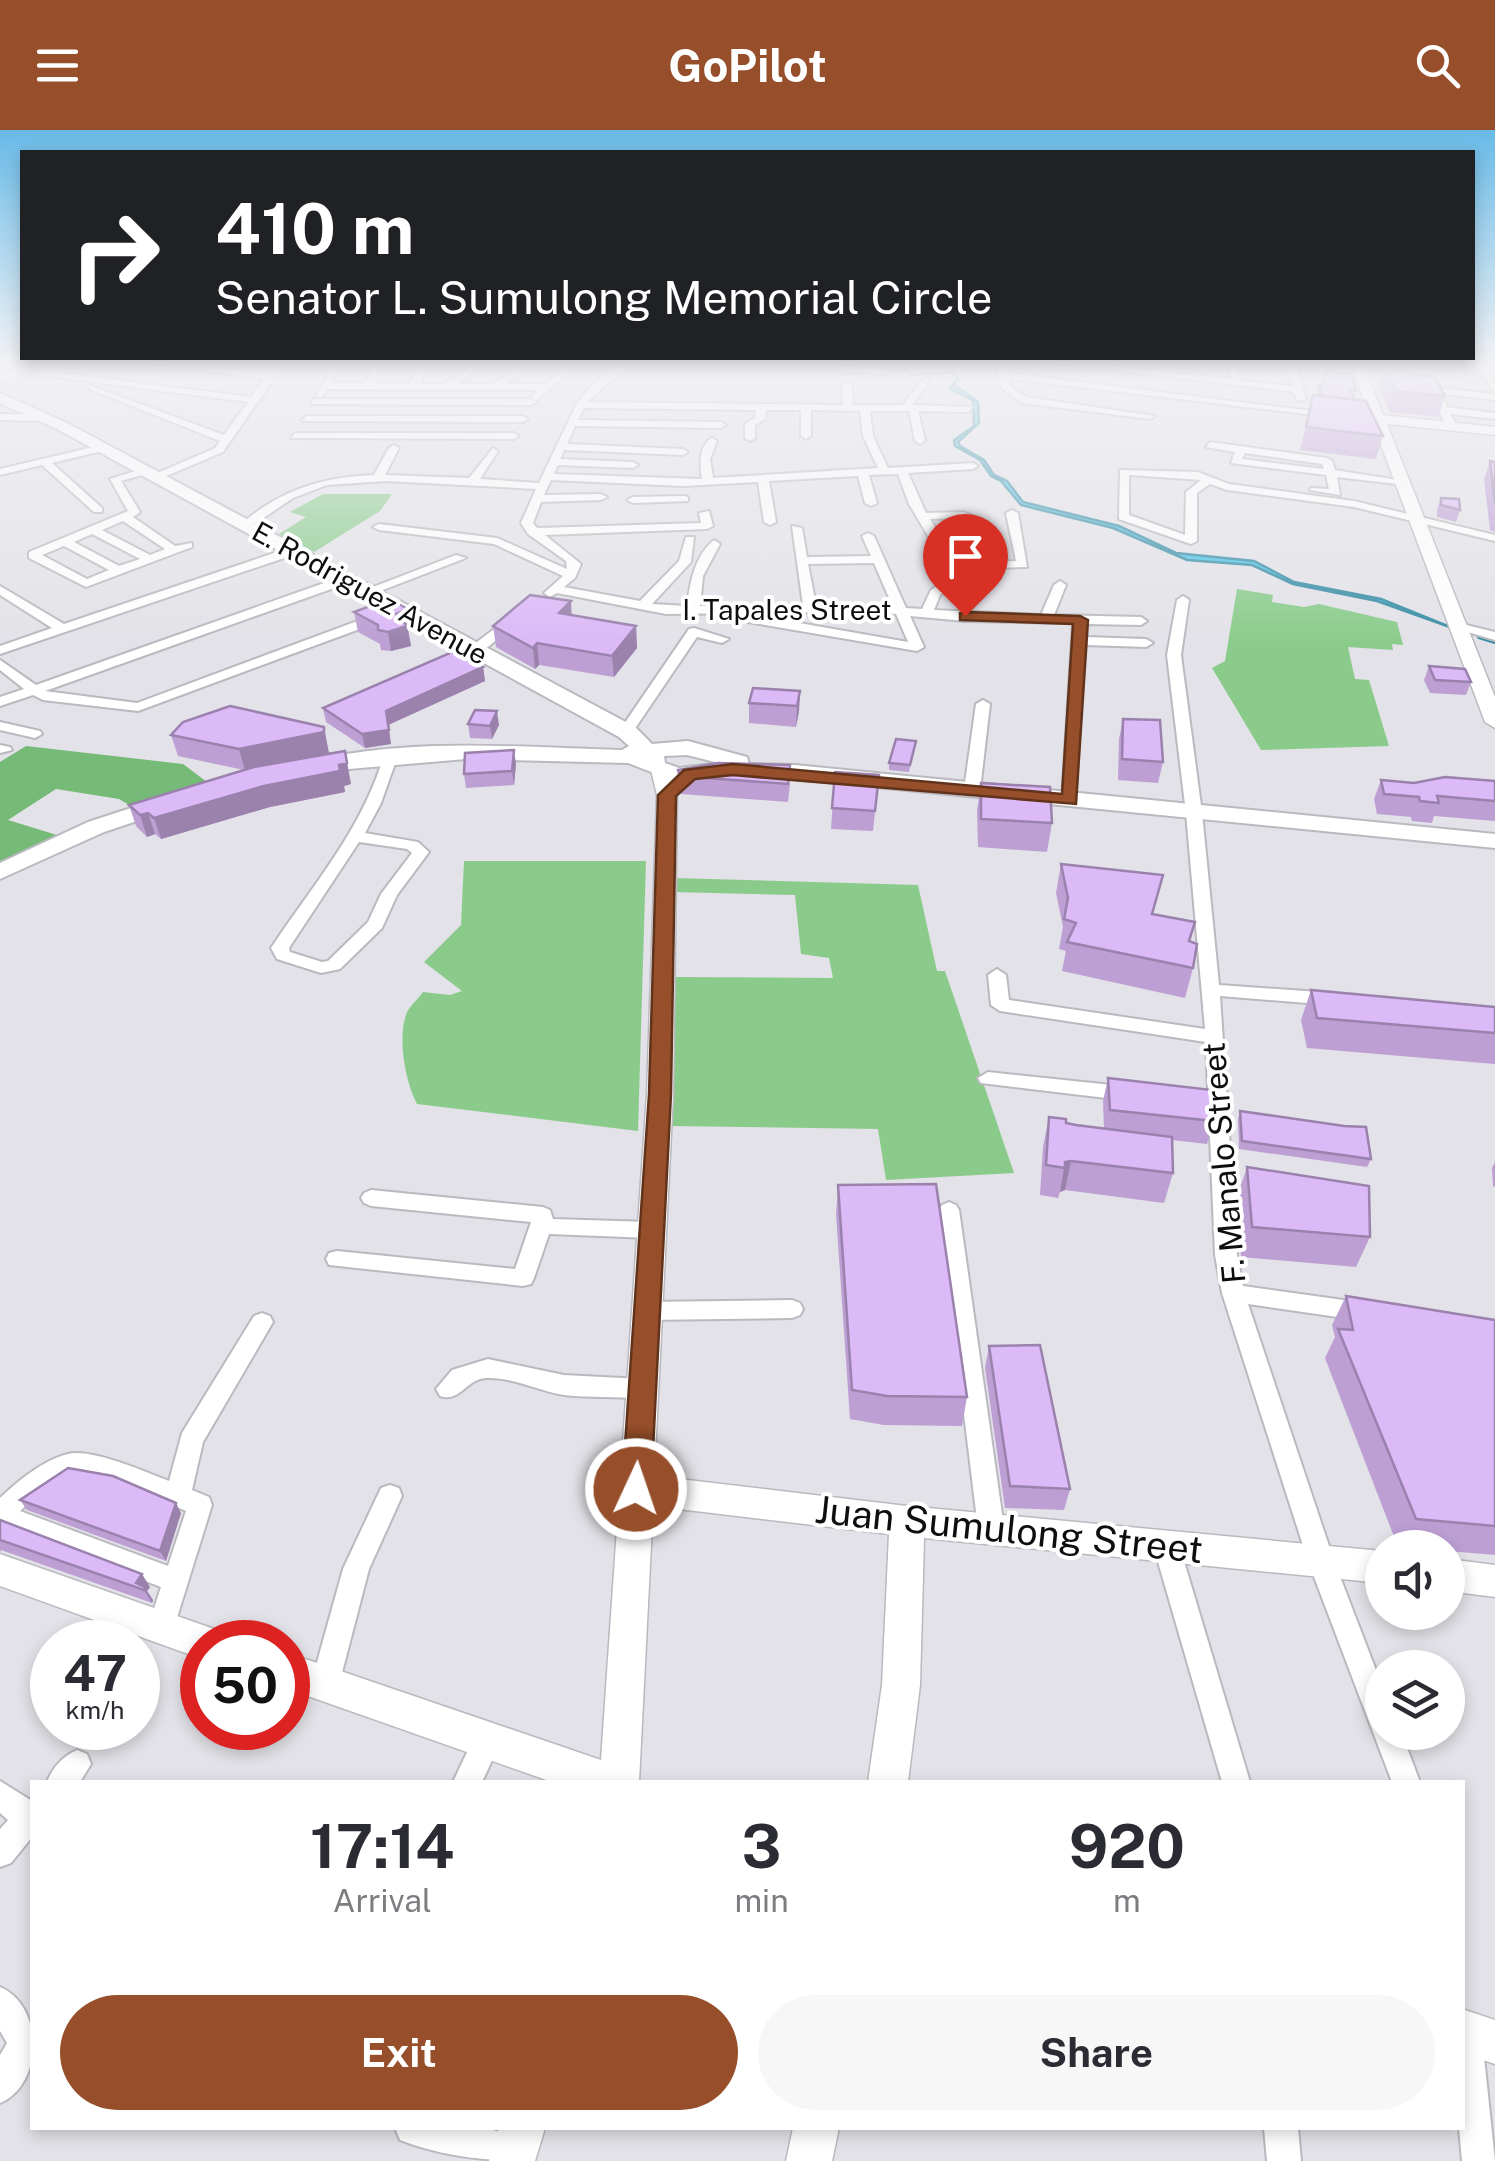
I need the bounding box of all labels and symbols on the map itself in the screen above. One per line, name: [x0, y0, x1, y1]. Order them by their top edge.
street label: E. Rodriguez Avenue: [247, 514, 494, 671]
pin: [923, 514, 1008, 617]
street label: I. Tapales Street: [682, 593, 892, 626]
street label: F. Manalo Street: [1195, 1041, 1252, 1285]
position arrow: [584, 1437, 688, 1541]
street label: Juan Sumulong Street: [813, 1487, 1205, 1572]
speed limit sign: 50: [180, 1620, 310, 1750]

